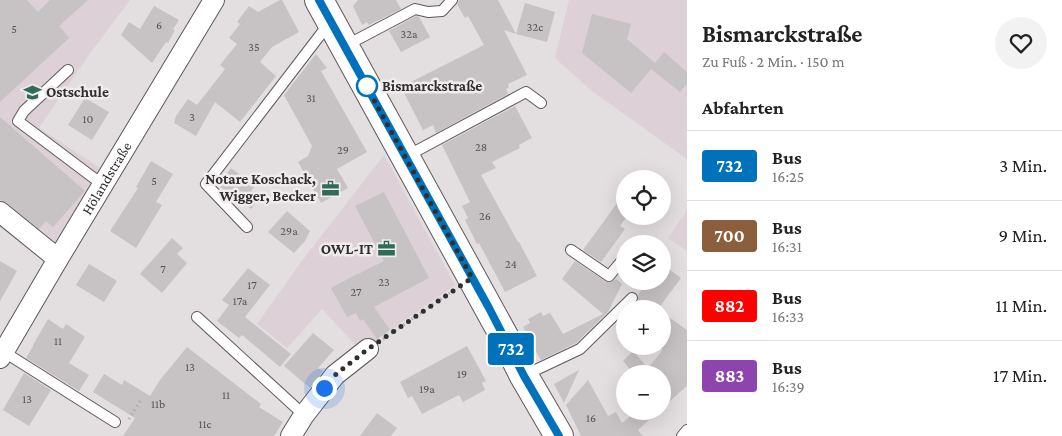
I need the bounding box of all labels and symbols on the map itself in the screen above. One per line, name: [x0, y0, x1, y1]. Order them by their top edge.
house number: 6: [156, 18, 162, 32]
house number: 32c: [527, 20, 543, 34]
house number: 5: [11, 22, 17, 36]
house number: 32a: [401, 27, 418, 41]
house number: 35: [248, 40, 260, 54]
marker: Bismarckstraße: [356, 75, 378, 97]
place label: Bismarckstraße: [382, 78, 482, 94]
school or university icon: Ostschule: [22, 82, 42, 102]
place label: Ostschule: [46, 84, 109, 100]
house number: 31: [306, 91, 316, 105]
house number: 3: [189, 110, 195, 124]
house number: 10: [83, 112, 94, 126]
street label: Hölandstraße: [79, 139, 135, 217]
house number: 28: [475, 140, 487, 154]
house number: 29: [337, 143, 349, 157]
place label: Notare Koschack, Wigger, Becker: [205, 171, 316, 204]
house number: 5: [151, 174, 157, 188]
office icon: Notare Koschack, Wigger, Becker: [320, 178, 340, 198]
house number: 26: [479, 209, 491, 223]
house number: 29a: [280, 224, 298, 238]
office icon: OWL-IT: [377, 239, 397, 259]
place label: OWL-IT: [321, 241, 373, 257]
house number: 24: [505, 257, 517, 271]
house number: 7: [160, 262, 166, 276]
house number: 23: [378, 275, 390, 289]
house number: 17: [247, 278, 257, 292]
house number: 27: [350, 285, 362, 299]
house number: 17a: [233, 294, 248, 308]
line badge: 732: [482, 333, 540, 365]
house number: 11: [54, 334, 62, 348]
house number: 13: [185, 360, 195, 374]
house number: 19: [457, 367, 467, 381]
your location: [312, 376, 337, 401]
house number: 19a: [419, 382, 435, 396]
house number: 11: [222, 388, 230, 402]
house number: 13: [22, 392, 32, 406]
house number: 11b: [151, 397, 165, 411]
house number: 16: [586, 411, 596, 425]
house number: 11c: [199, 417, 211, 431]

